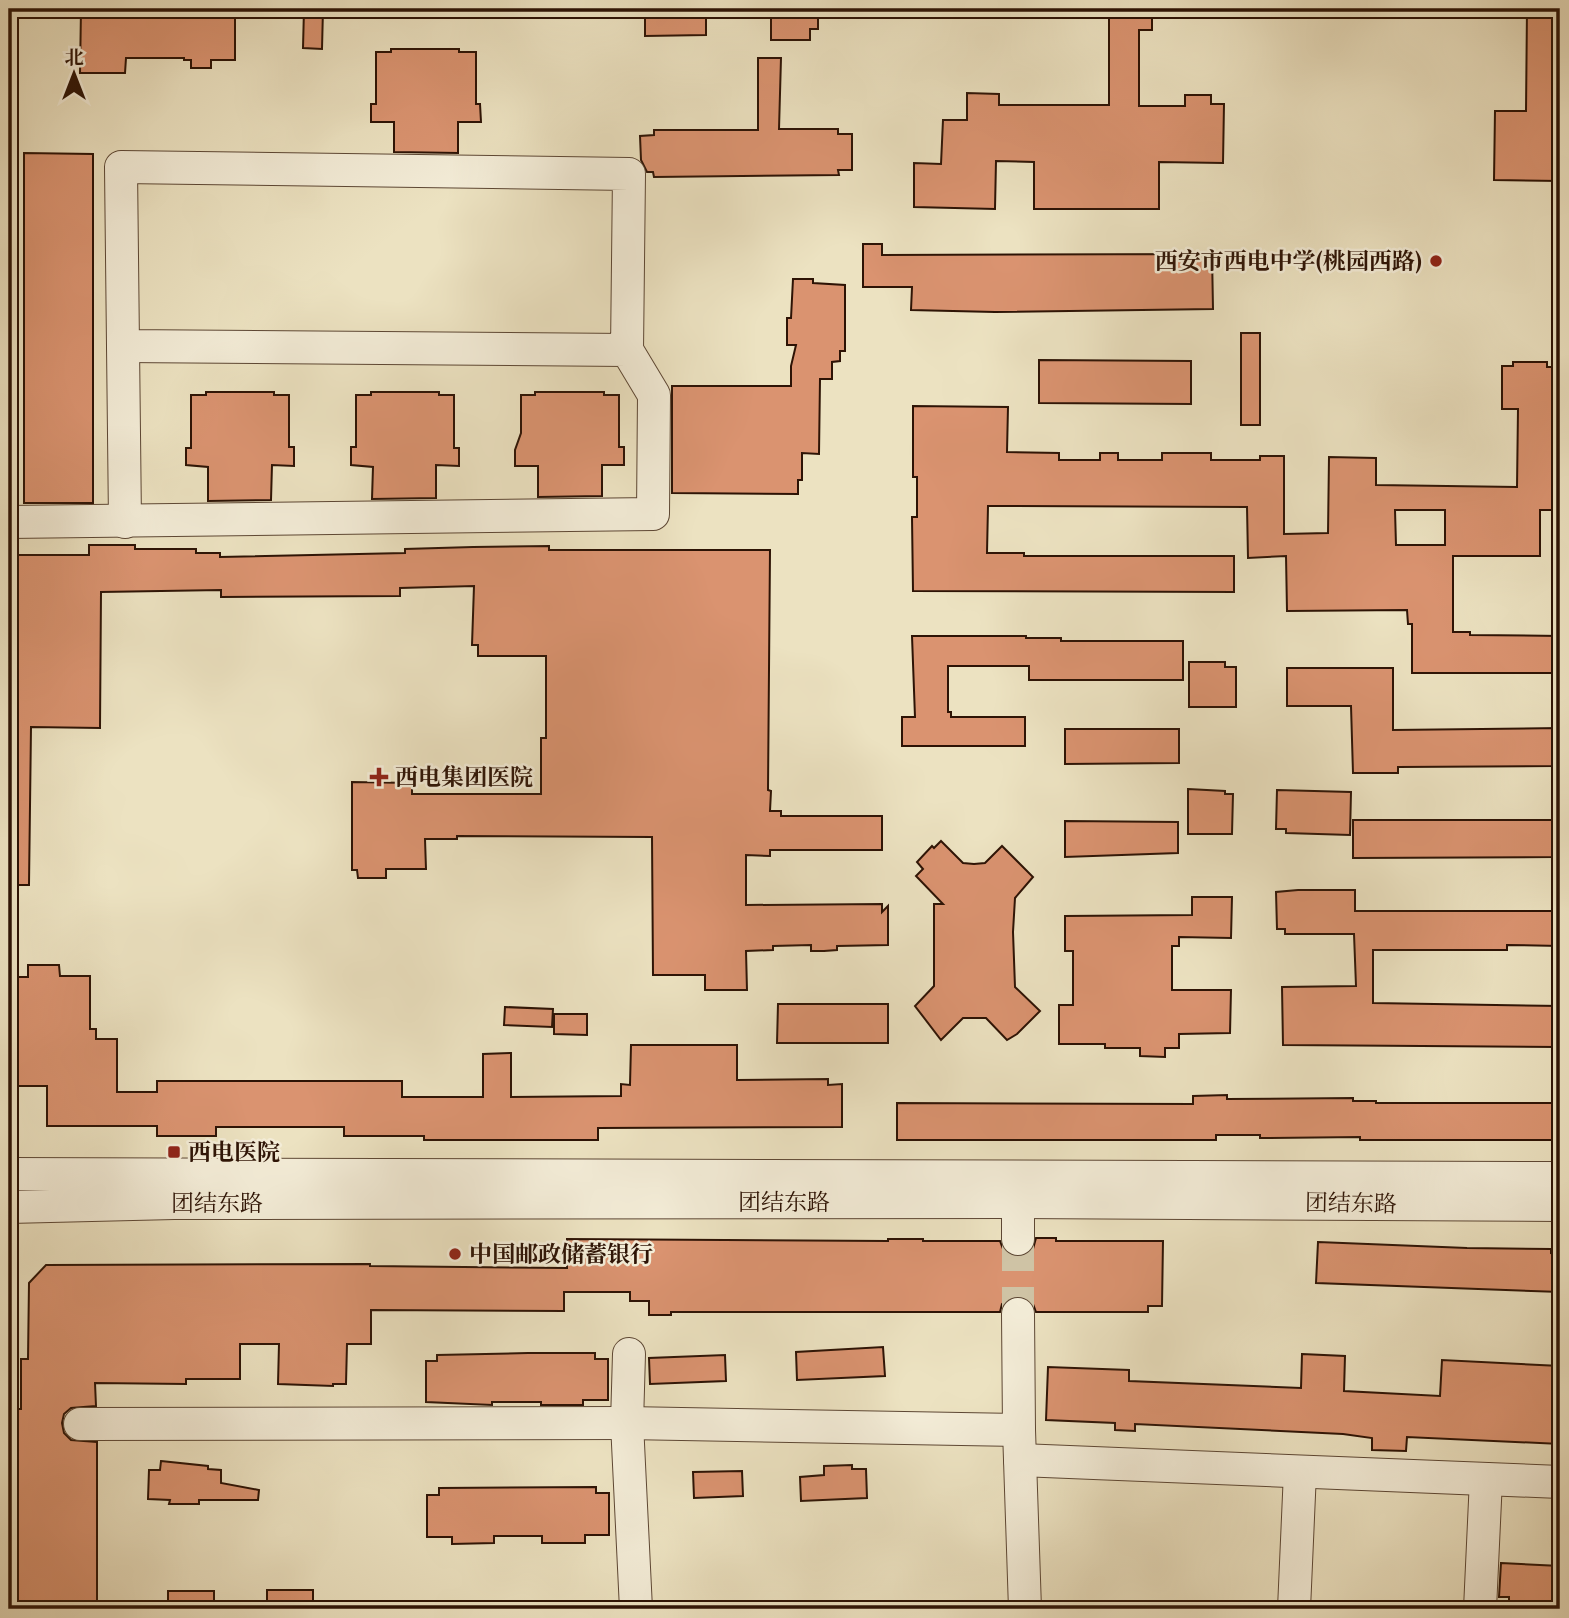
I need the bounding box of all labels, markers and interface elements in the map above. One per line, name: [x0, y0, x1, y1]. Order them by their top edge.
north arrow: [38, 38, 108, 108]
text: 北: [64, 46, 84, 69]
place label: 西安市西电中学(桃园西路): [1155, 247, 1422, 275]
marker: 西安市西电中学(桃园西路): [1428, 253, 1444, 269]
place label: 西电集团医院: [395, 763, 533, 791]
marker: 西电集团医院: [369, 767, 389, 787]
place label: 西电医院: [188, 1138, 280, 1166]
marker: 西电医院: [166, 1144, 182, 1160]
street label: 团结东路: [738, 1188, 830, 1216]
street label: 团结东路: [1305, 1188, 1397, 1218]
street label: 团结东路: [171, 1189, 263, 1217]
place label: 中国邮政储蓄银行: [469, 1240, 653, 1268]
marker: 中国邮政储蓄银行: [447, 1246, 463, 1262]

